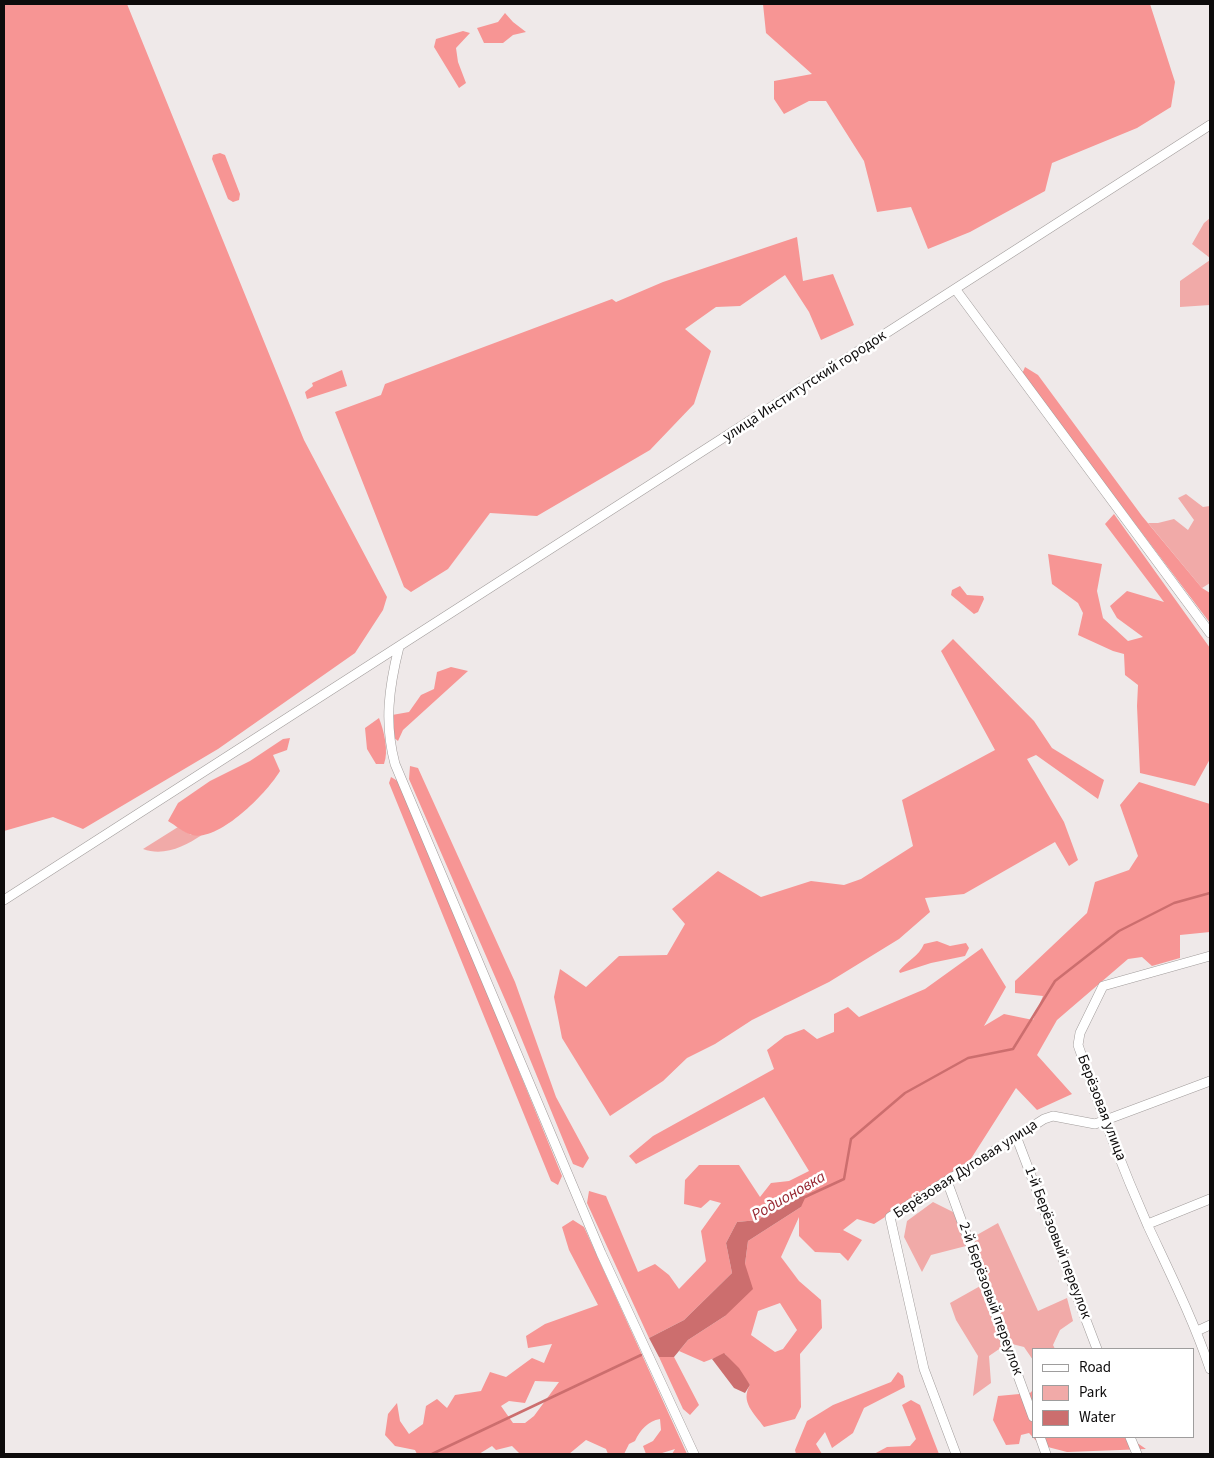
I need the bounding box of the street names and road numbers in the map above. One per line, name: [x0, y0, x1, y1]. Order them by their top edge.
street label: улица Институтский городок: [720, 327, 890, 447]
street label: Берёзовая улица: [1073, 1052, 1129, 1164]
street label: Берёзовая Дуговая улица: [891, 1117, 1041, 1223]
street label: 1-й Берёзовый переулок: [1020, 1164, 1094, 1322]
street label: 2-й Берёзовый переулок: [954, 1220, 1026, 1378]

